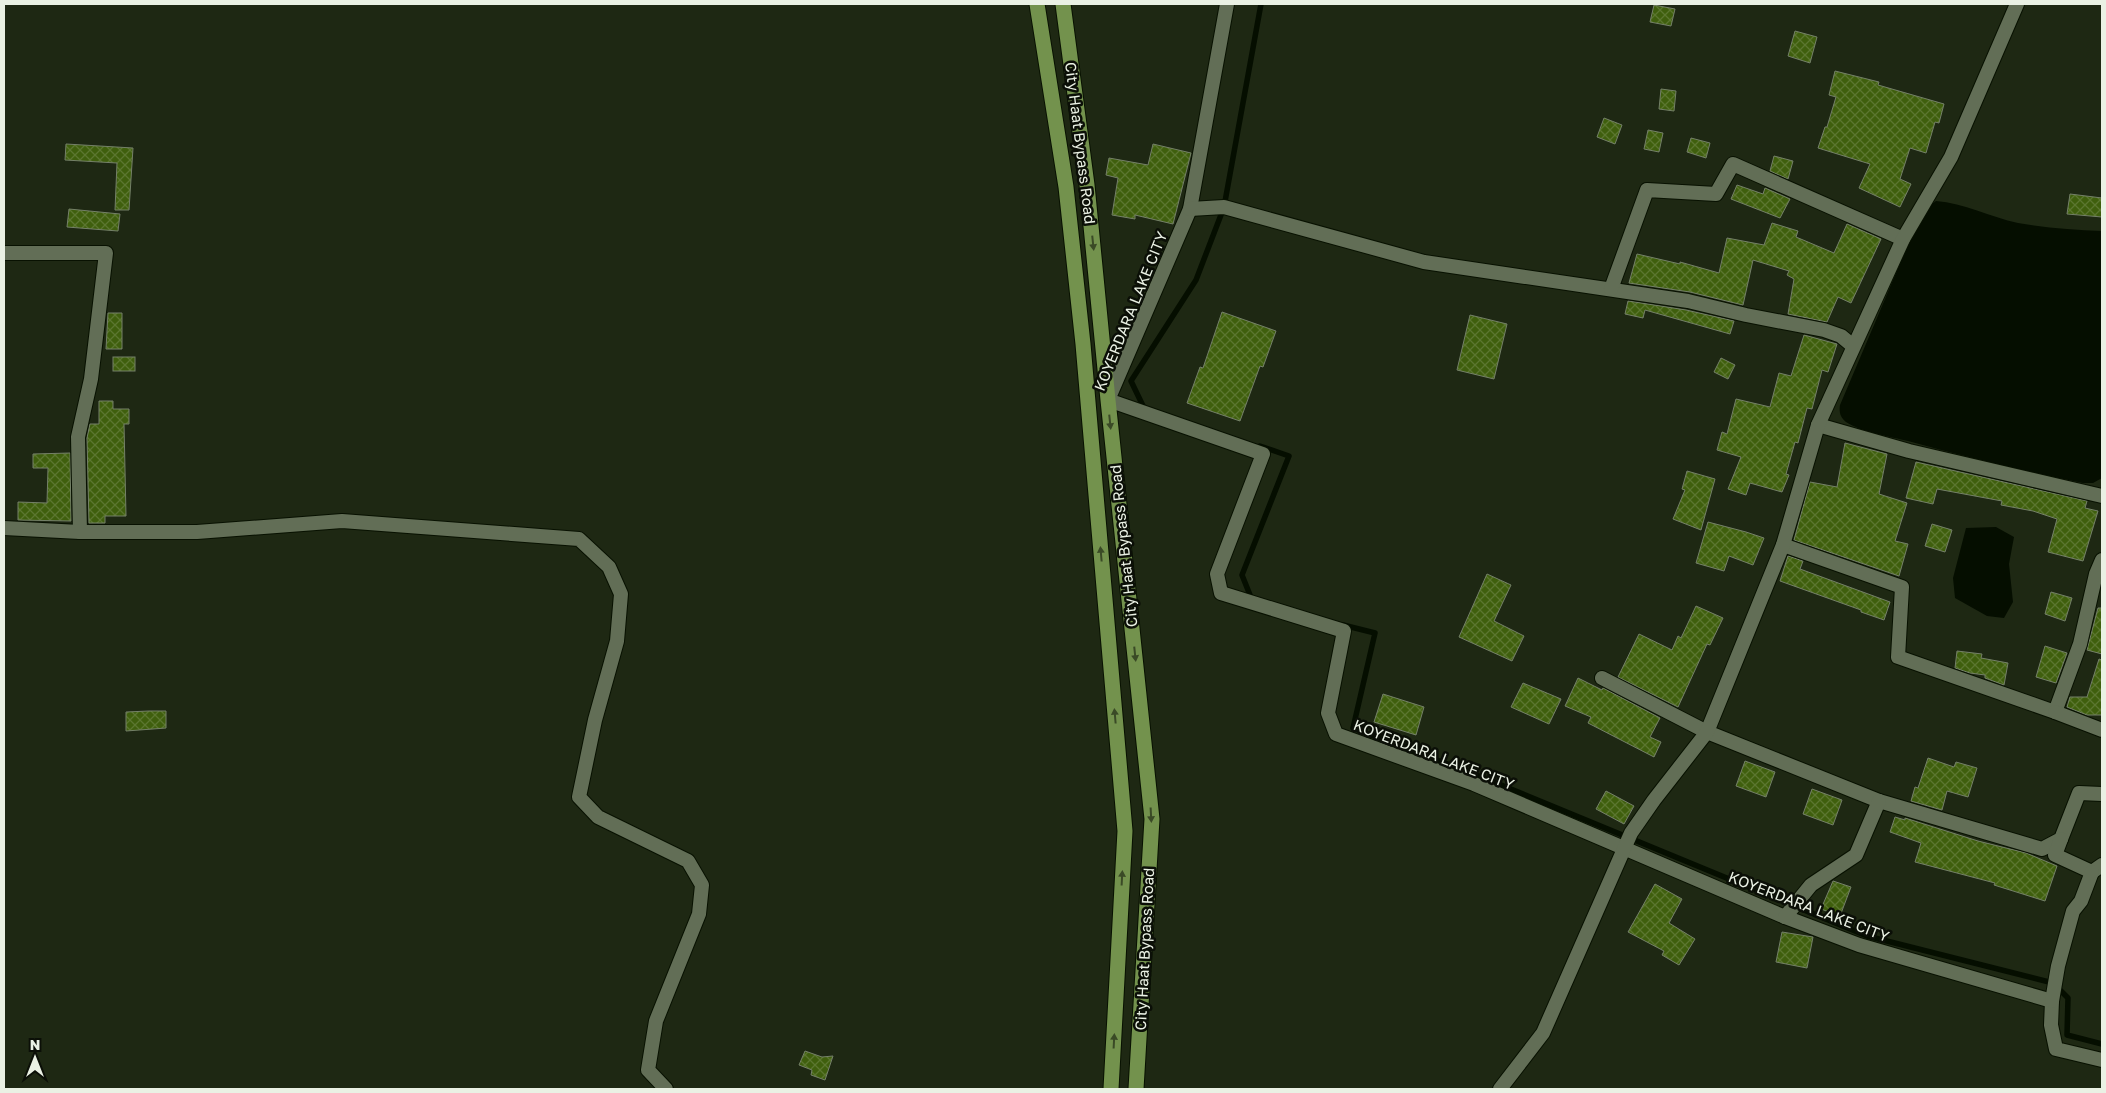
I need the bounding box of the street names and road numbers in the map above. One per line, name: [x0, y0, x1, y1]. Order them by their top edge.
street label: City Haat Bypass Road: [1062, 61, 1100, 225]
street label: KOYERDARA LAKE CITY: [1090, 228, 1170, 393]
street label: City Haat Bypass Road: [1106, 464, 1140, 628]
street label: KOYERDARA LAKE CITY: [1351, 715, 1517, 793]
street label: City Haat Bypass Road: [1131, 867, 1157, 1031]
street label: KOYERDARA LAKE CITY: [1726, 867, 1892, 945]

